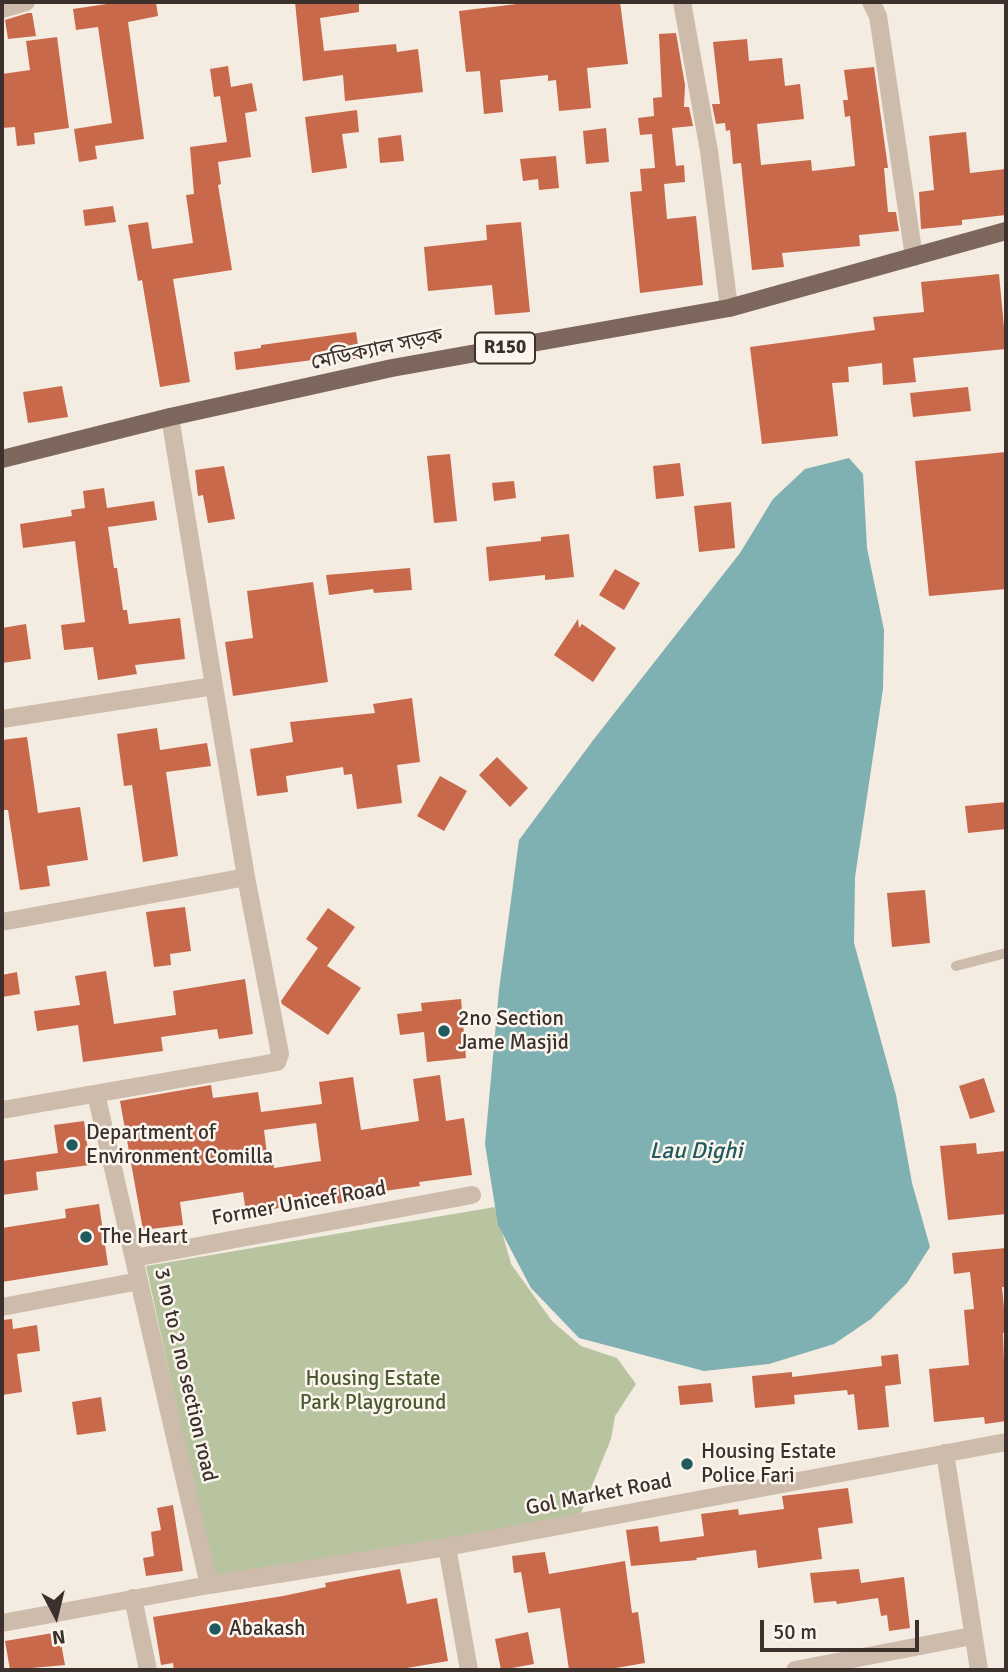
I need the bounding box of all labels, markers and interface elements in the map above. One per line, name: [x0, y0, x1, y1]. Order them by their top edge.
street label: মেডিক্যাল সড়ক: [309, 324, 445, 376]
road number: R150: [475, 332, 535, 364]
place label: 2no Section Jame Masjid: [458, 1006, 569, 1056]
marker: 2no Section Jame Masjid: [436, 1023, 452, 1039]
place label: Department of Environment Comilla: [86, 1120, 273, 1170]
marker: Department of Environment Comilla: [64, 1137, 80, 1153]
water label: Lau Dighi: [649, 1138, 743, 1166]
street label: Former Unicef Road: [210, 1176, 388, 1232]
place label: The Heart: [100, 1224, 188, 1250]
marker: The Heart: [78, 1229, 94, 1245]
street label: 3 no to 2 no section road: [148, 1266, 222, 1484]
park label: Housing Estate Park Playground: [300, 1366, 446, 1416]
place label: Housing Estate Police Fari: [701, 1439, 836, 1489]
marker: Housing Estate Police Fari: [679, 1456, 695, 1472]
street label: Gol Market Road: [524, 1469, 674, 1521]
north arrow: [21, 1581, 91, 1651]
scale bar: [763, 1606, 922, 1650]
place label: Abakash: [229, 1616, 305, 1642]
text: 50 m: [773, 1619, 817, 1645]
marker: Abakash: [207, 1621, 223, 1637]
text: N: [51, 1624, 67, 1650]

